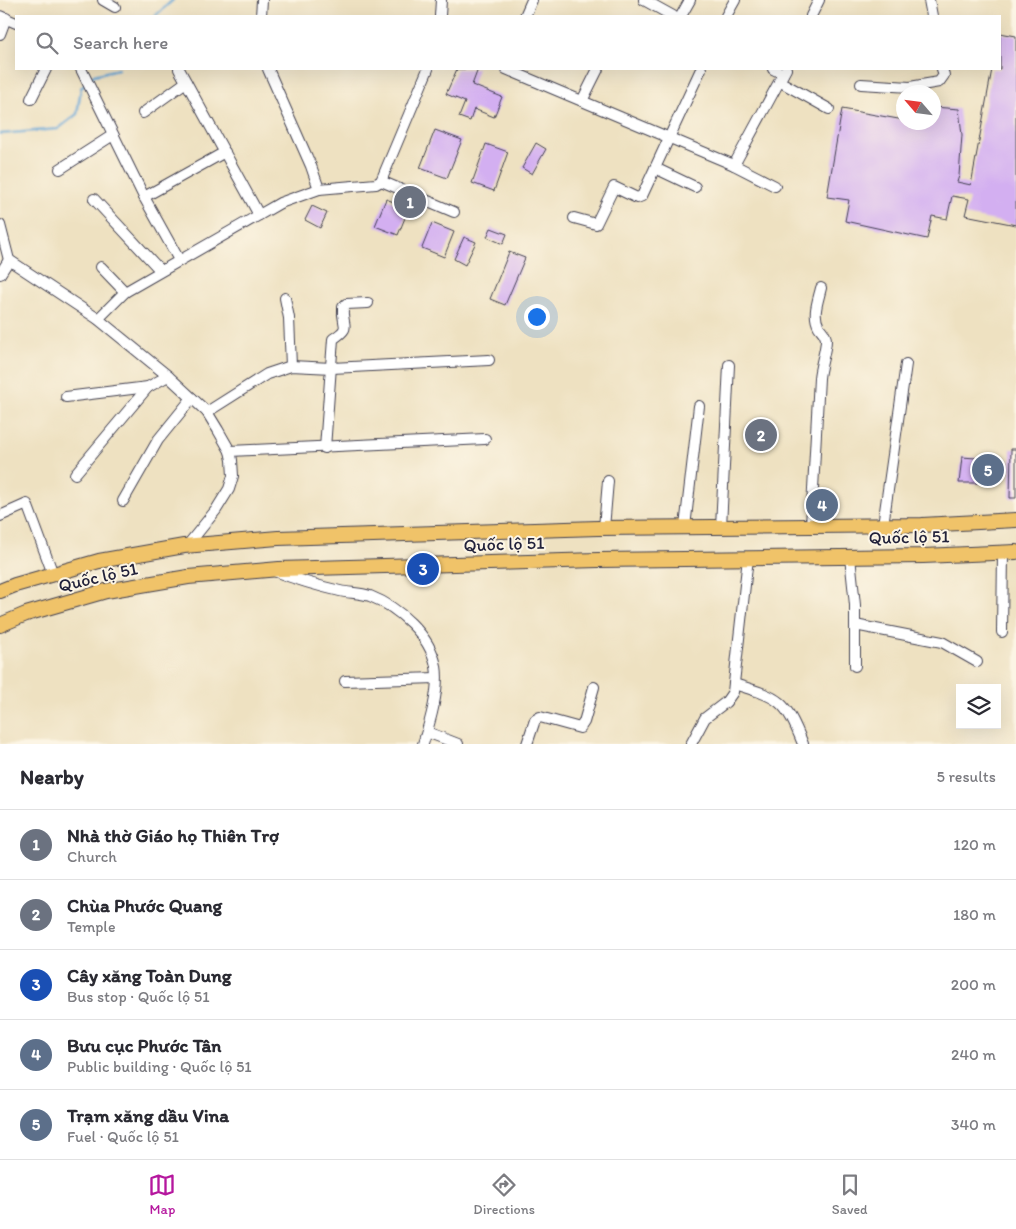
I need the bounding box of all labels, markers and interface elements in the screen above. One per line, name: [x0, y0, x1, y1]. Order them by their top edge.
search box: [15, 15, 1001, 70]
icon: search: [33, 29, 61, 57]
text: Search here: [73, 31, 168, 54]
north arrow: [896, 85, 941, 130]
pin: 1: [394, 183, 426, 221]
your location: [524, 304, 550, 330]
pin: 2: [745, 416, 777, 454]
pin: 5: [972, 451, 1004, 489]
pin: 4: [806, 486, 838, 524]
street label: Quốc lộ 51: [868, 525, 950, 549]
street label: Quốc lộ 51: [463, 532, 545, 556]
pin: 3: [407, 550, 439, 588]
street label: Quốc lộ 51: [56, 557, 140, 597]
map controls: [956, 684, 1001, 729]
button: layers: [956, 684, 1001, 729]
text: Nearby: [20, 764, 84, 789]
text: 5 results: [936, 767, 996, 786]
text: Nhà thờ Giáo họ Thiên Trợ: [67, 824, 279, 847]
text: 1: [32, 835, 40, 854]
text: 120 m: [953, 835, 996, 854]
text: Church: [67, 847, 117, 866]
text: Chùa Phước Quang: [67, 894, 222, 917]
text: 2: [32, 905, 40, 924]
text: 180 m: [953, 905, 996, 924]
text: Temple: [67, 917, 116, 936]
text: Cây xăng Toàn Dung: [67, 964, 232, 987]
text: 3: [32, 975, 40, 994]
text: 200 m: [951, 975, 996, 994]
text: Bus stop · Quốc lộ 51: [67, 987, 210, 1006]
text: Bưu cục Phước Tân: [67, 1034, 222, 1057]
text: 4: [31, 1045, 41, 1064]
text: 240 m: [951, 1045, 996, 1064]
text: Public building · Quốc lộ 51: [67, 1057, 252, 1076]
text: Trạm xăng dầu Vina: [67, 1104, 229, 1127]
text: 5: [32, 1115, 40, 1134]
text: 340 m: [951, 1115, 996, 1134]
text: Fuel · Quốc lộ 51: [67, 1127, 179, 1146]
tab: Map: [148, 1171, 176, 1218]
tab: Directions: [473, 1171, 535, 1218]
tab: Saved: [832, 1171, 868, 1218]

